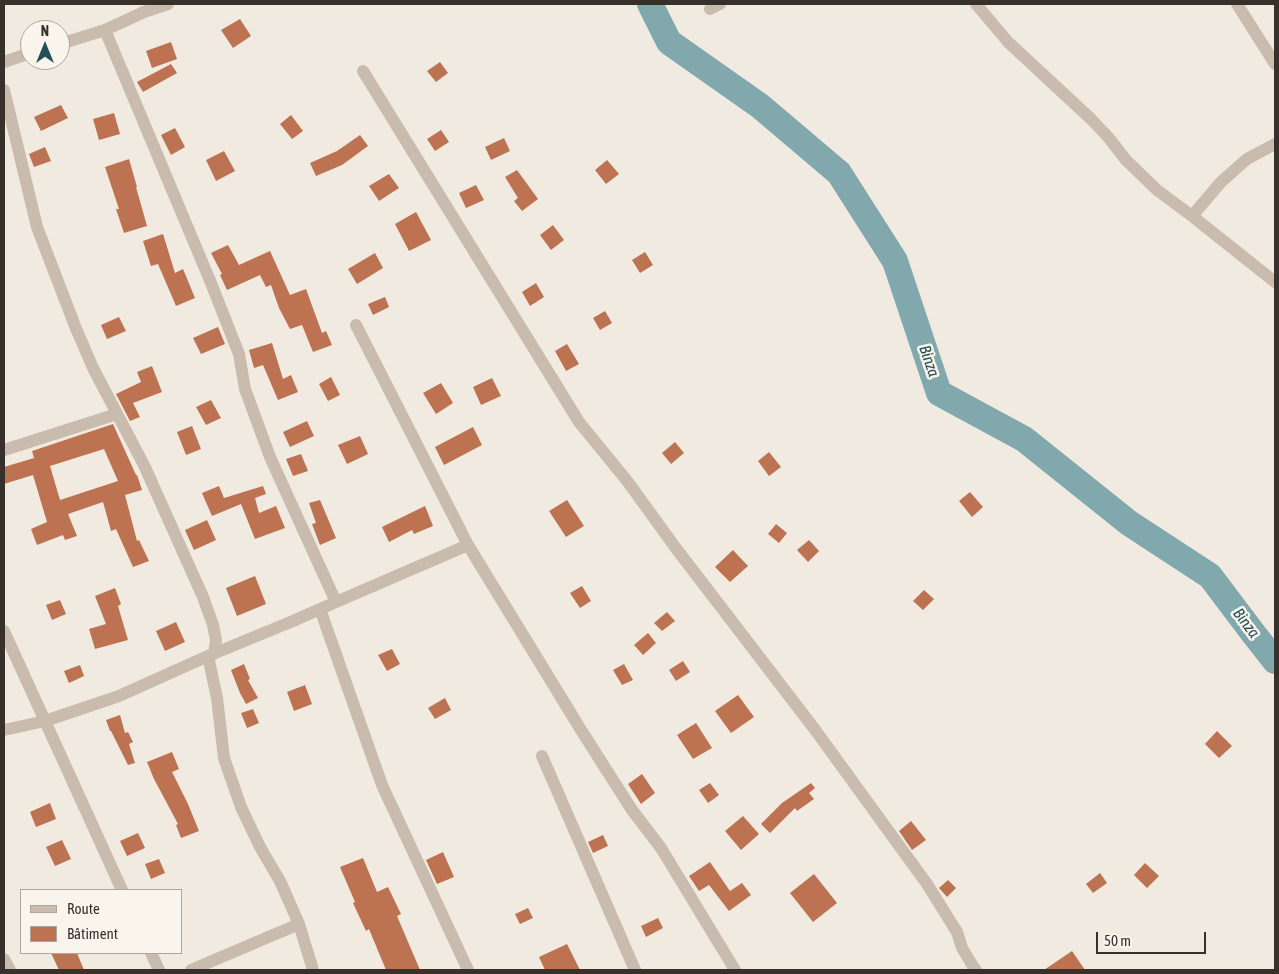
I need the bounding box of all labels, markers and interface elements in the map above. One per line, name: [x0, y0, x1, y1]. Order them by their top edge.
north arrow: [20, 20, 70, 70]
text: N: [41, 23, 49, 39]
water label: Binza: [915, 343, 943, 379]
water label: Binza: [1229, 604, 1263, 642]
legend: [20, 889, 182, 954]
text: Route: [67, 900, 100, 917]
scale bar: [1099, 922, 1209, 954]
text: Bâtiment: [67, 925, 118, 942]
text: 50 m: [1104, 932, 1131, 949]

